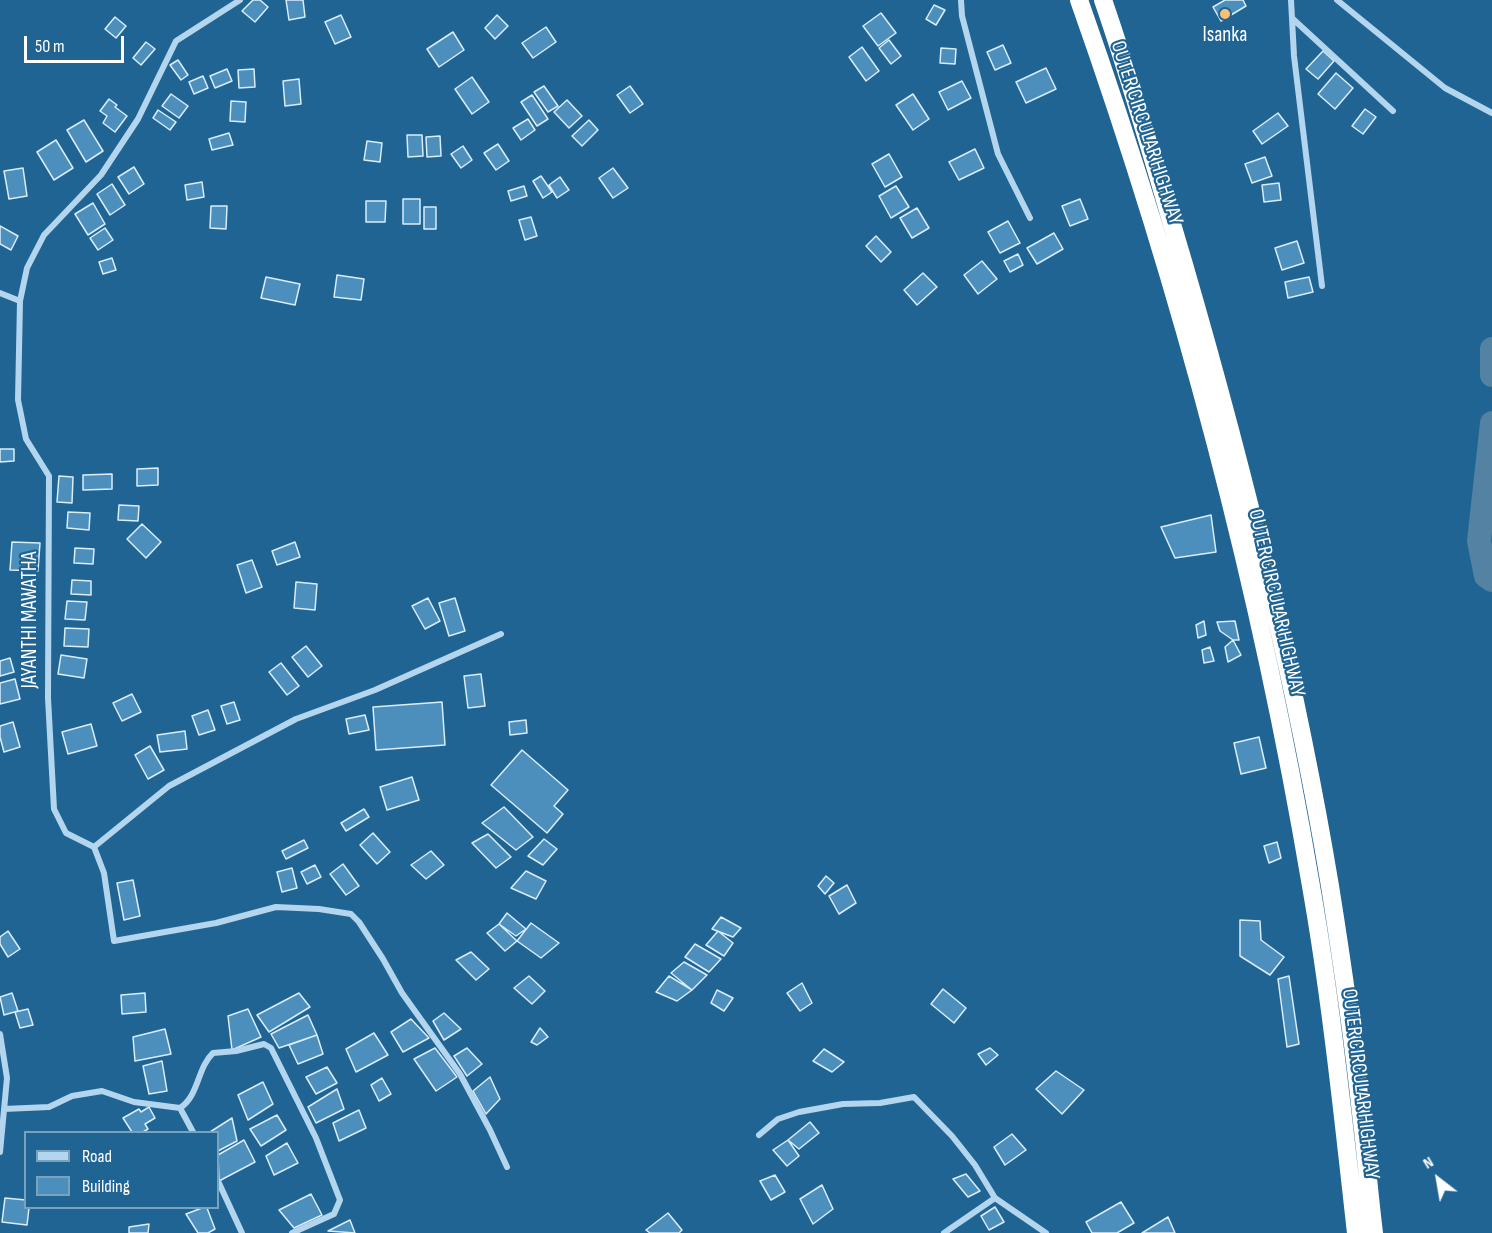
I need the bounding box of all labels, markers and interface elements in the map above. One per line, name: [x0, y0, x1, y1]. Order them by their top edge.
marker: Isanka: [1218, 7, 1232, 21]
place label: Isanka: [1203, 23, 1247, 49]
scale bar: [27, 24, 128, 62]
text: 50 m: [35, 36, 65, 57]
street label: OUTER CIRCULAR HIGHWAY: [1104, 38, 1188, 228]
street label: OUTER CIRCULAR HIGHWAY: [1242, 507, 1310, 699]
street label: JAYANTHI MAWATHA: [18, 551, 44, 689]
street label: OUTER CIRCULAR HIGHWAY: [1336, 987, 1384, 1181]
legend: [24, 1131, 219, 1209]
text: Road: [82, 1146, 112, 1167]
north arrow: [1408, 1149, 1468, 1209]
text: N: [1420, 1153, 1437, 1173]
text: Building: [82, 1176, 130, 1197]

